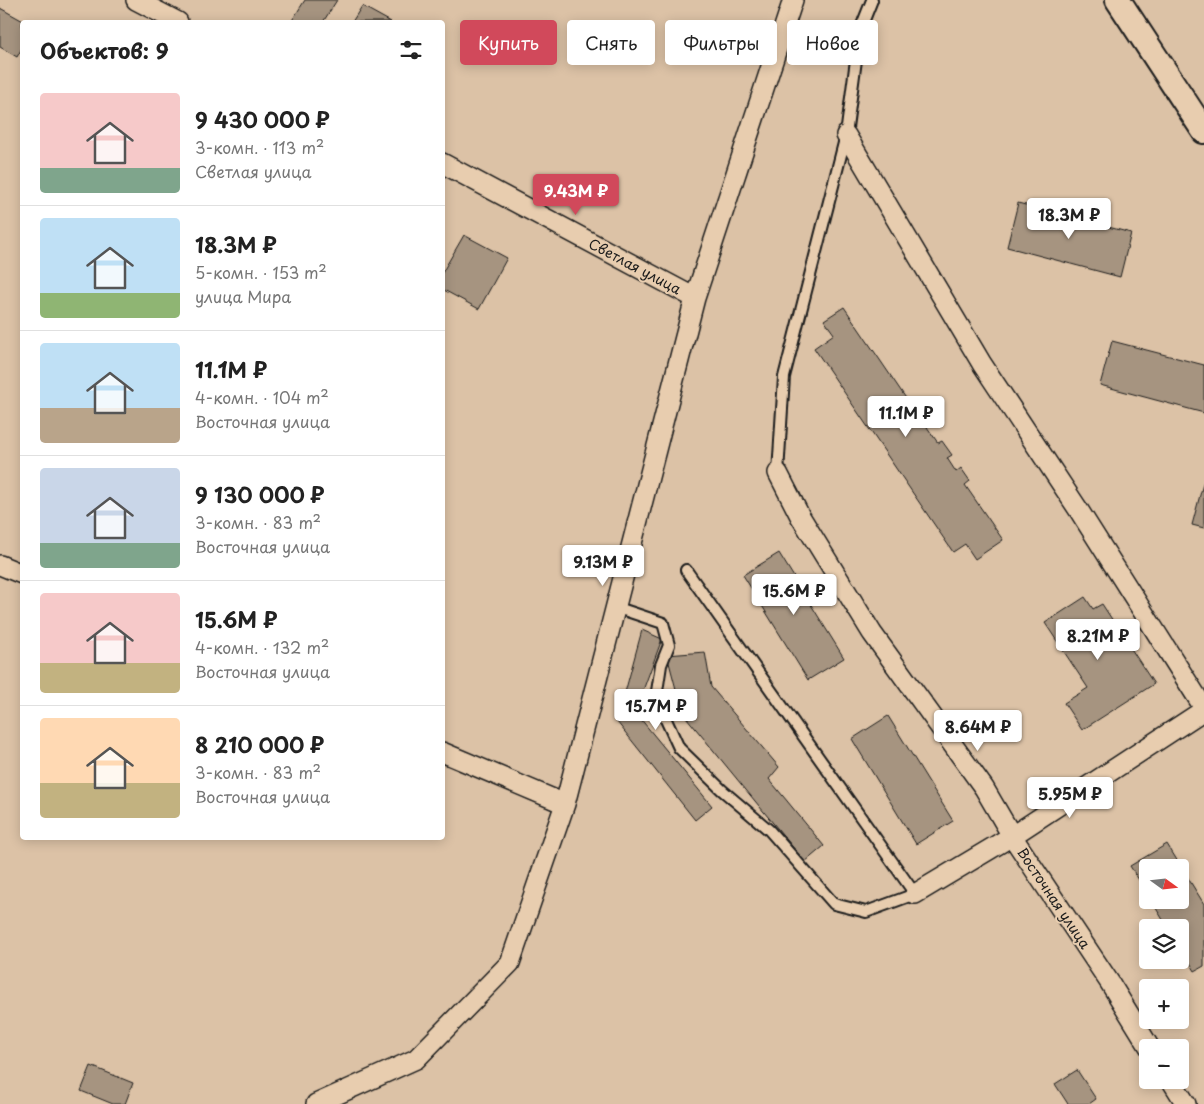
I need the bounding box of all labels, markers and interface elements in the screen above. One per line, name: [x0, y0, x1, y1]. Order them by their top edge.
chip: Купить: [460, 20, 557, 65]
chip: Снять: [567, 20, 655, 65]
chip: Фильтры: [665, 20, 777, 65]
chip: Новое: [787, 20, 878, 65]
text: Объектов: 9: [40, 34, 169, 66]
icon: filters: [397, 36, 425, 64]
text: 9 430 000 ₽: [195, 103, 330, 135]
icon: home: [80, 113, 140, 173]
text: 3-комн. · 113 m²: [195, 135, 324, 159]
text: Светлая улица: [195, 159, 312, 183]
pin: 9.43M ₽: [530, 174, 622, 216]
text: 9.43M ₽: [544, 178, 608, 202]
pin: 18.3M ₽: [1023, 198, 1115, 240]
text: 18.3M ₽: [1038, 202, 1100, 226]
text: 18.3M ₽: [195, 228, 277, 260]
street label: Светлая улица: [585, 233, 685, 299]
icon: home: [80, 238, 140, 298]
text: 5-комн. · 153 m²: [195, 260, 327, 284]
text: улица Мира: [195, 284, 291, 308]
text: 11.1M ₽: [195, 353, 267, 385]
icon: home: [80, 363, 140, 423]
text: 4-комн. · 104 m²: [195, 385, 329, 409]
pin: 11.1M ₽: [860, 396, 952, 438]
text: 11.1M ₽: [878, 400, 934, 424]
text: Восточная улица: [195, 409, 330, 433]
text: 9 130 000 ₽: [195, 478, 325, 510]
icon: home: [80, 488, 140, 548]
text: 3-комн. · 83 m²: [195, 510, 321, 534]
text: Восточная улица: [195, 534, 330, 558]
pin: 9.13M ₽: [557, 544, 649, 587]
text: 9.13M ₽: [573, 549, 633, 573]
pin: 15.6M ₽: [748, 574, 840, 616]
text: 15.6M ₽: [763, 578, 825, 602]
text: 15.6M ₽: [195, 603, 277, 635]
icon: home: [80, 613, 140, 673]
pin: 8.21M ₽: [1052, 618, 1144, 661]
text: 8.21M ₽: [1067, 623, 1129, 647]
text: 4-комн. · 132 m²: [195, 635, 329, 659]
text: Восточная улица: [195, 659, 330, 683]
pin: 15.7M ₽: [610, 688, 702, 731]
text: 15.7M ₽: [625, 693, 687, 717]
pin: 8.64M ₽: [932, 710, 1024, 752]
text: 8.64M ₽: [945, 714, 1011, 738]
text: 8 210 000 ₽: [195, 728, 324, 760]
icon: home: [80, 738, 140, 798]
text: 3-комн. · 83 m²: [195, 760, 321, 784]
pin: 5.95M ₽: [1024, 776, 1116, 819]
text: 5.95M ₽: [1038, 781, 1102, 805]
text: Восточная улица: [195, 784, 330, 808]
street label: Восточная улица: [1012, 843, 1096, 953]
north arrow: [1139, 859, 1189, 909]
map controls: [1139, 859, 1189, 1089]
button: layers: [1139, 919, 1189, 969]
button: +: [1139, 979, 1189, 1029]
button: −: [1139, 1039, 1189, 1089]

